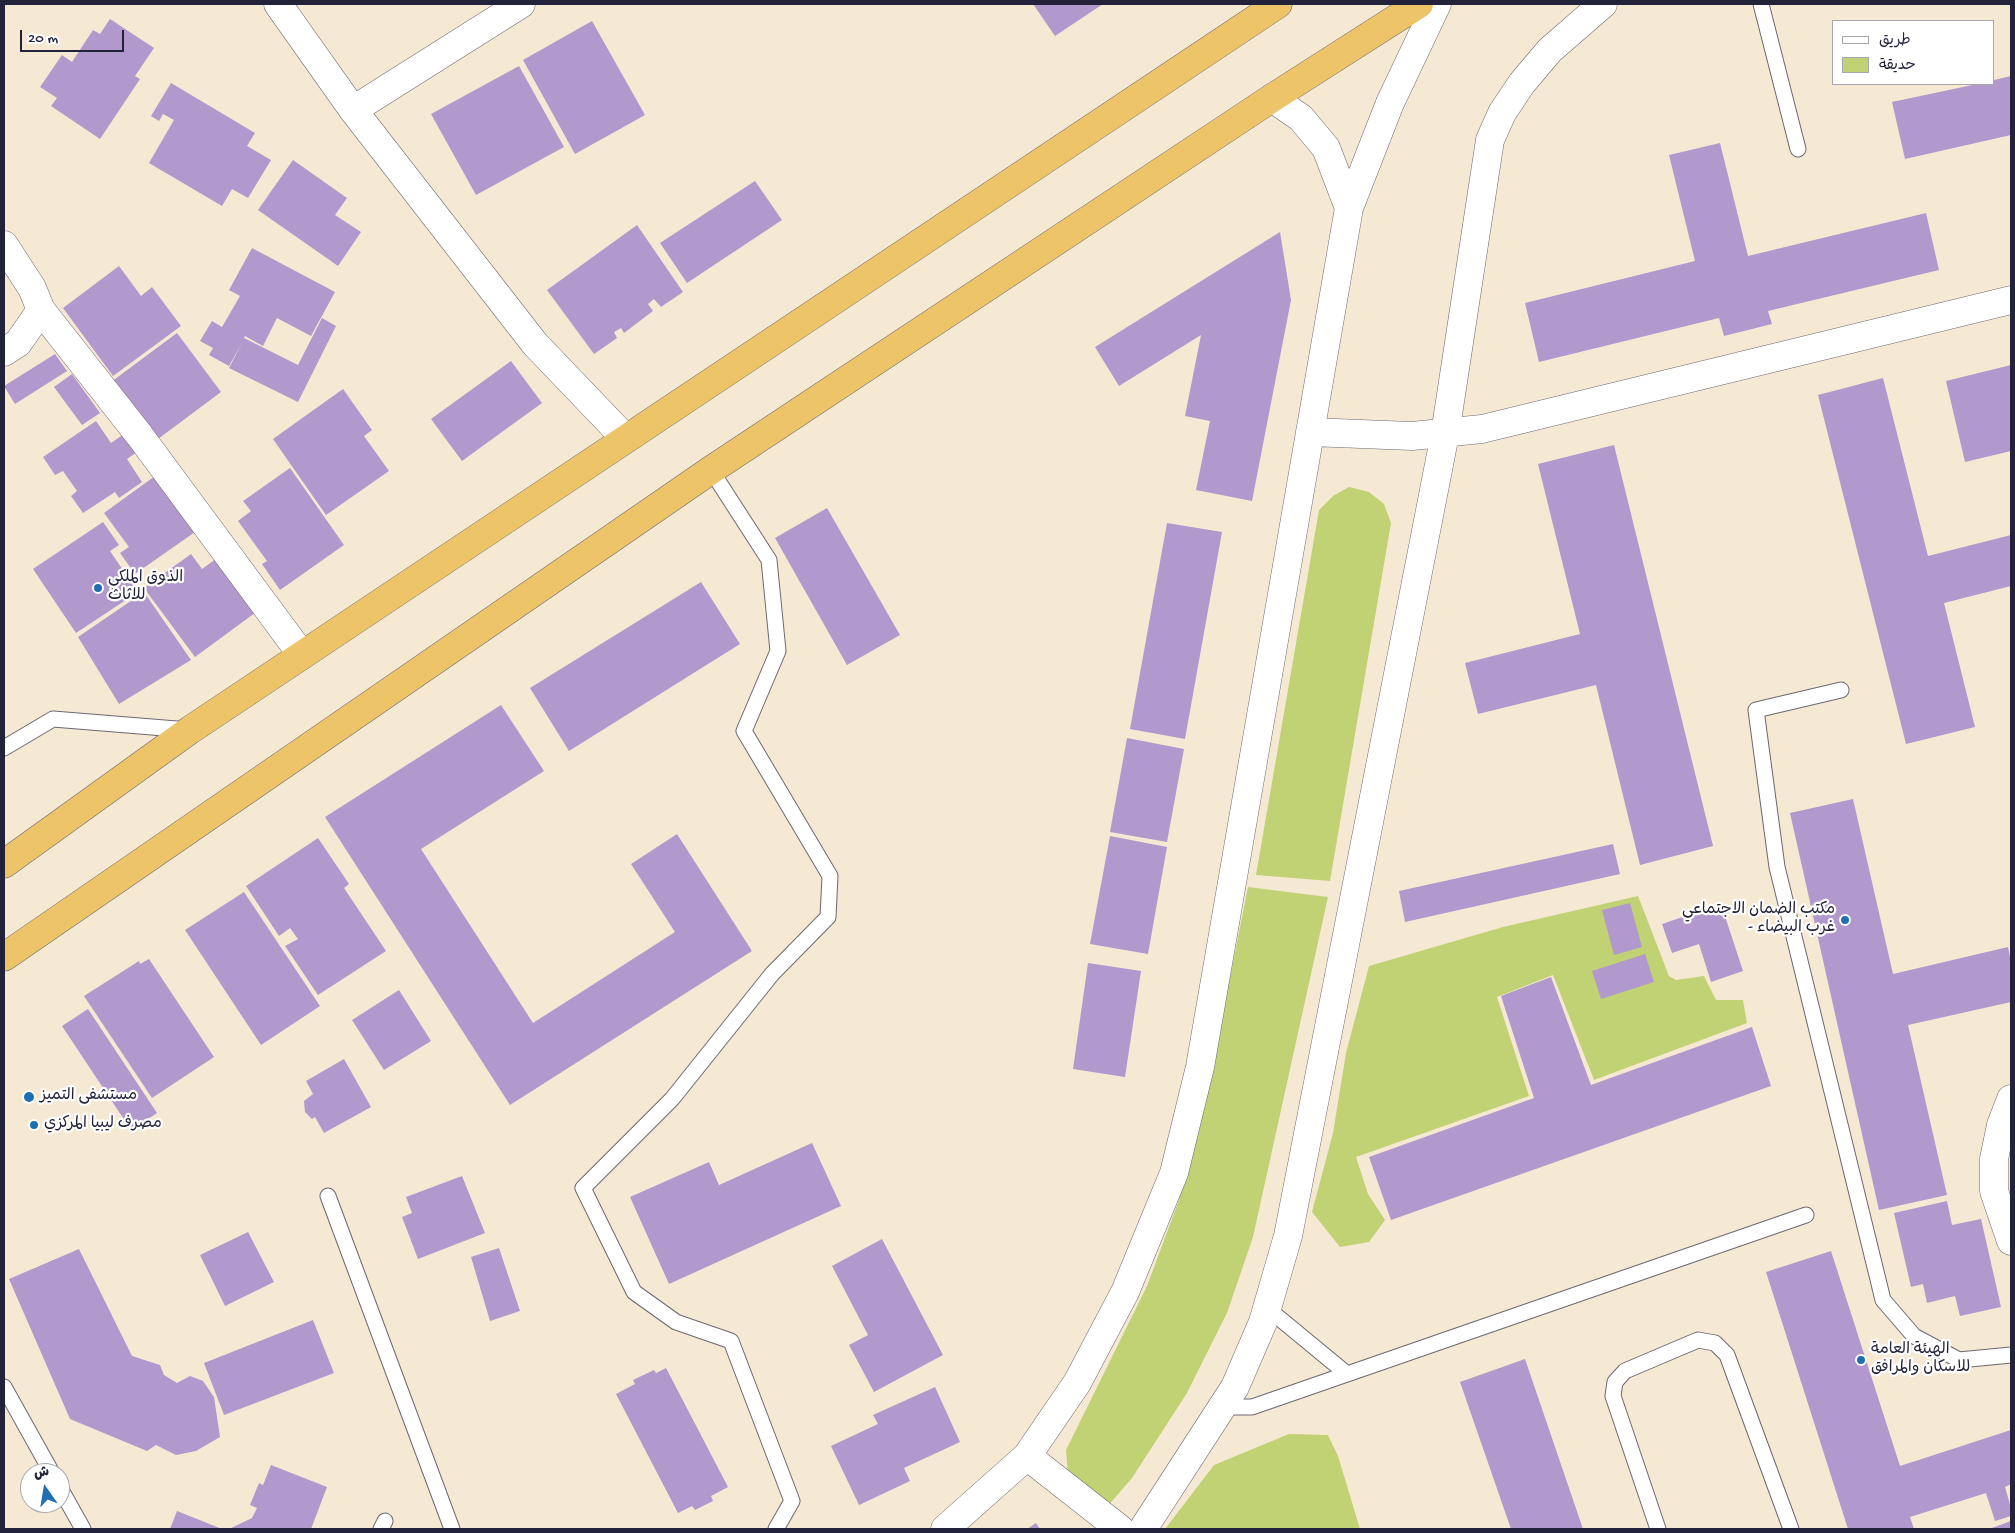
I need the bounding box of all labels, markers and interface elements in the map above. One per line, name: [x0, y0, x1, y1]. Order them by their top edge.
scale bar: [22, 20, 126, 52]
legend: [1832, 20, 1995, 85]
text: 20 m: [28, 30, 58, 48]
text: طريق: [1879, 32, 1911, 50]
text: حديقة: [1879, 57, 1916, 75]
place label: الذوق الملكي للاثاث: [108, 569, 183, 607]
marker: الذوق الملكي للاثاث: [92, 582, 104, 594]
place label: مكتب الضمان الاجتماعي - غرب البيضاء: [1682, 901, 1835, 939]
marker: مكتب الضمان الاجتماعي - غرب البيضاء: [1839, 914, 1851, 926]
place label: مستشفى التميز: [40, 1087, 137, 1107]
marker: مستشفى التميز: [22, 1090, 36, 1104]
place label: مصرف ليبيا المركزي: [44, 1115, 162, 1135]
marker: مصرف ليبيا المركزي: [28, 1119, 40, 1131]
place label: الهيئة العامة للاسكان والمرافق: [1871, 1341, 1970, 1379]
marker: الهيئة العامة للاسكان والمرافق: [1855, 1354, 1867, 1366]
north arrow: [20, 1463, 70, 1513]
text: ش: [32, 1464, 51, 1484]

